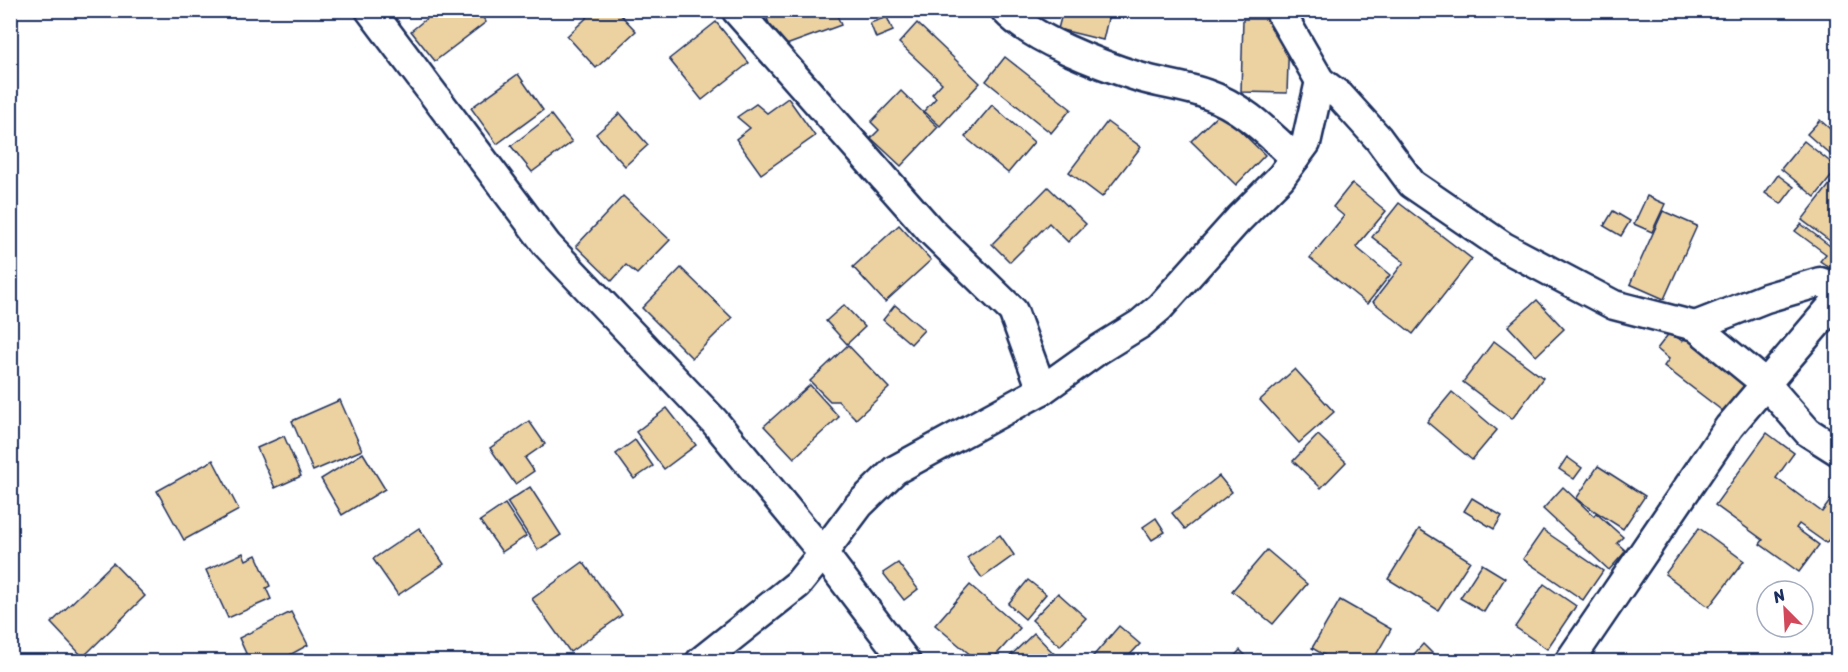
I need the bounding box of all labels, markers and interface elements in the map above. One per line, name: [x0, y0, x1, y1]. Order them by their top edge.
north arrow: [1755, 579, 1815, 639]
text: N: [1767, 580, 1791, 612]

